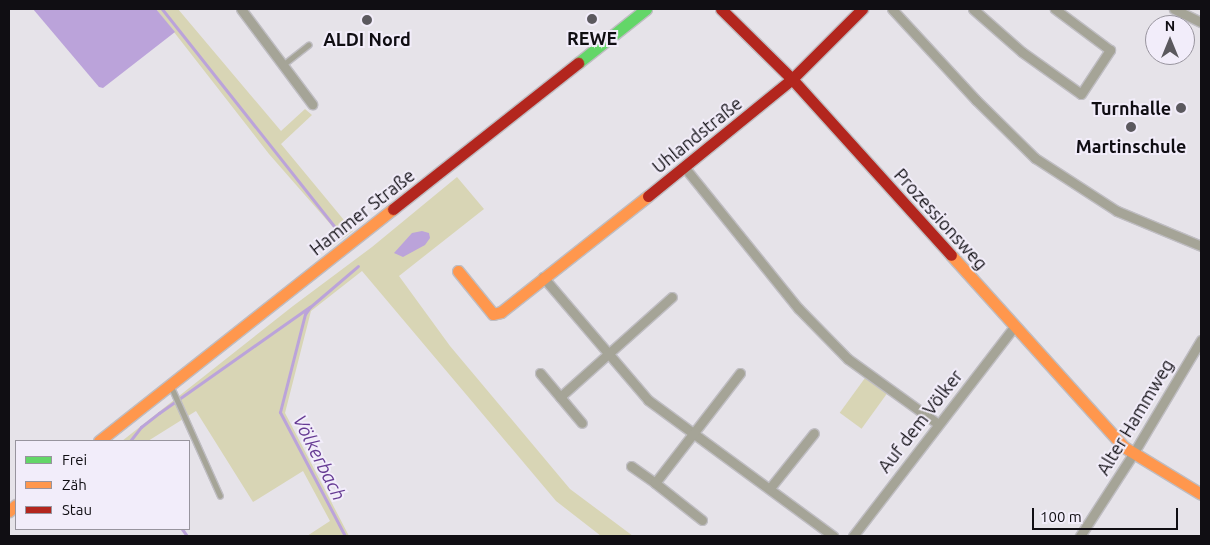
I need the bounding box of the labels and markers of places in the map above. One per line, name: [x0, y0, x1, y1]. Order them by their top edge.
marker: REWE: [586, 13, 598, 25]
marker: ALDI Nord: [361, 14, 373, 26]
place label: REWE: [567, 27, 617, 49]
place label: ALDI Nord: [323, 28, 411, 50]
place label: Turnhalle: [1091, 97, 1171, 119]
marker: Turnhalle: [1175, 102, 1187, 114]
marker: Martinschule: [1125, 121, 1137, 133]
place label: Martinschule: [1076, 135, 1186, 157]

